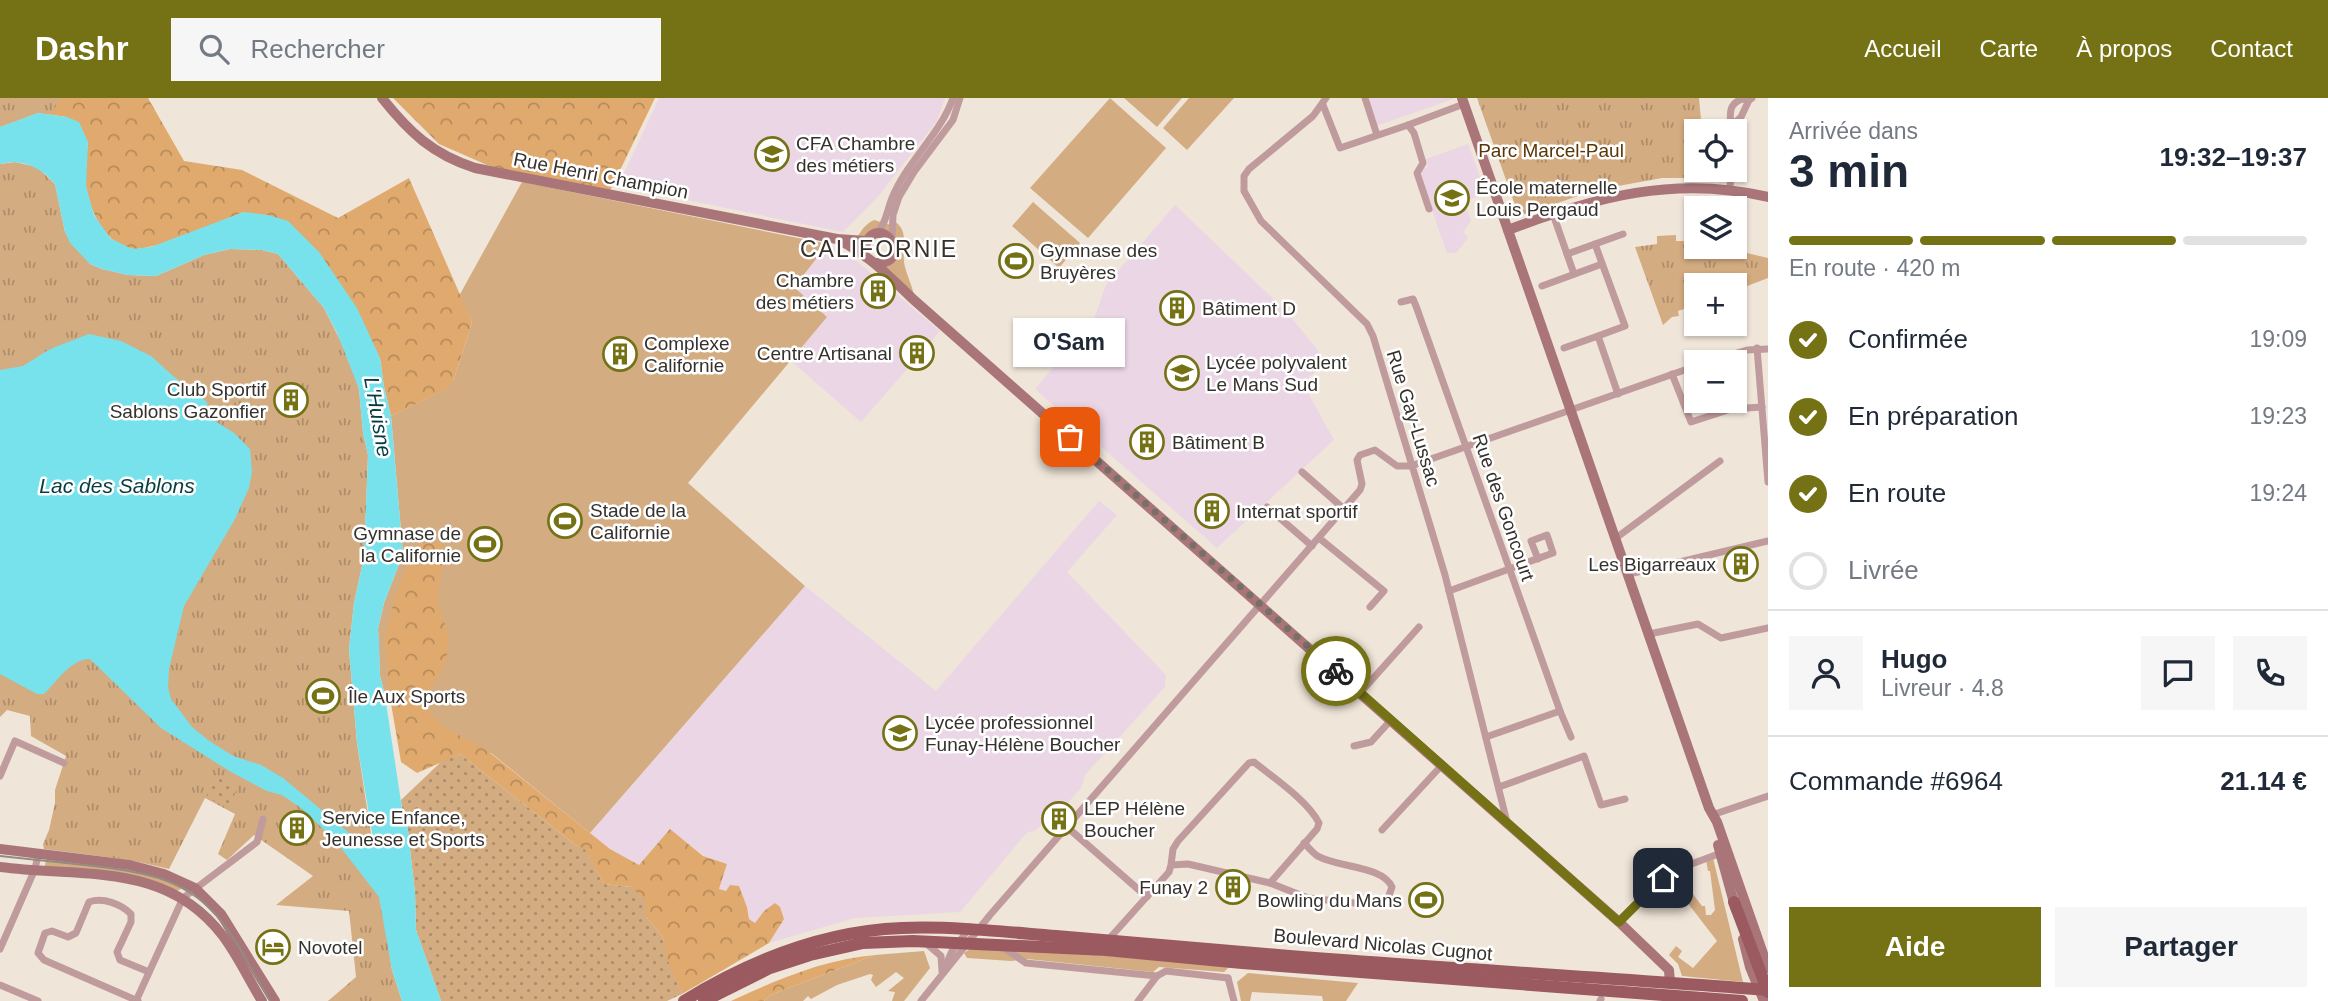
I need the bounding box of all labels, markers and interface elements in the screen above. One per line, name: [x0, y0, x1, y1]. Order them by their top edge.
search box: [171, 18, 661, 81]
text: Dashr: [35, 30, 129, 67]
icon: search: [195, 30, 233, 68]
text: Rechercher: [251, 34, 385, 64]
text: Accueil: [1864, 35, 1942, 62]
text: Carte: [1980, 35, 2038, 62]
text: À propos: [2076, 35, 2172, 62]
text: Contact: [2210, 35, 2293, 62]
text: Arrivée dans: [1789, 118, 1918, 144]
map controls: [1684, 119, 1747, 413]
button: locate: [1684, 119, 1747, 182]
place label: CFA Chambre des métiers: [796, 133, 915, 176]
school or university icon: CFA Chambre des métiers: [753, 135, 791, 173]
park label: Parc Marcel-Paul: [1478, 140, 1624, 161]
text: 19:32–19:37: [2160, 142, 2307, 172]
text: 3 min: [1789, 145, 1909, 197]
street label: Rue Henri Champion: [512, 148, 690, 203]
place label: École maternelle Louis Pergaud: [1476, 177, 1618, 220]
school or university icon: École maternelle Louis Pergaud: [1433, 179, 1471, 217]
button: layers: [1684, 196, 1747, 259]
district label: CALIFORNIE: [800, 236, 958, 262]
place label: Gymnase des Bruyères: [1040, 240, 1157, 283]
sports icon: Gymnase des Bruyères: [997, 242, 1035, 280]
text: En route · 420 m: [1789, 255, 1960, 281]
place label: Chambre des métiers: [756, 270, 854, 313]
building icon: Chambre des métiers: [859, 272, 897, 310]
button: +: [1684, 273, 1747, 336]
building icon: Bâtiment D: [1158, 289, 1196, 327]
place label: Bâtiment D: [1202, 298, 1296, 319]
callout: O'Sam: [1014, 318, 1126, 367]
icon: check: [1789, 321, 1827, 359]
text: Confirmée: [1848, 324, 1968, 354]
text: 19:09: [2249, 326, 2307, 352]
text: O'Sam: [1033, 329, 1105, 355]
place label: Complexe Californie: [644, 333, 730, 376]
building icon: Centre Artisanal: [898, 334, 936, 372]
building icon: Complexe Californie: [601, 335, 639, 373]
place label: Centre Artisanal: [757, 343, 892, 364]
street label: Rue Gay-Lussac: [1383, 347, 1444, 489]
button: −: [1684, 350, 1747, 413]
place label: Lycée polyvalent Le Mans Sud: [1206, 352, 1348, 395]
school or university icon: Lycée polyvalent Le Mans Sud: [1163, 354, 1201, 392]
water label: L'Huisne: [360, 375, 397, 459]
place label: Club Sportif Sablons Gazonfier: [110, 379, 267, 422]
building icon: Club Sportif Sablons Gazonfier: [272, 381, 310, 419]
icon: check: [1789, 398, 1827, 436]
text: En préparation: [1848, 401, 2019, 431]
text: 19:23: [2249, 403, 2307, 429]
pin: [1040, 407, 1100, 467]
icon: bag: [1051, 418, 1089, 456]
building icon: Bâtiment B: [1128, 423, 1166, 461]
street label: Rue des Goncourt: [1468, 431, 1539, 584]
place label: Bâtiment B: [1172, 432, 1265, 453]
water label: Lac des Sablons: [39, 474, 195, 497]
icon: check: [1789, 475, 1827, 513]
text: En route: [1848, 478, 1946, 508]
text: 19:24: [2249, 480, 2307, 506]
building icon: Internat sportif: [1193, 492, 1231, 530]
place label: Stade de la Californie: [590, 500, 687, 543]
place label: Internat sportif: [1236, 501, 1358, 522]
sports icon: Stade de la Californie: [546, 502, 584, 540]
place label: Gymnase de la Californie: [353, 523, 461, 566]
sports icon: Gymnase de la Californie: [466, 525, 504, 563]
building icon: Les Bigarreaux: [1722, 545, 1760, 583]
place label: Les Bigarreaux: [1588, 554, 1716, 575]
text: Livrée: [1848, 555, 1919, 585]
courier: [1301, 636, 1371, 706]
button: person: [1789, 636, 1863, 710]
button: chat: [2141, 636, 2215, 710]
button: phone: [2233, 636, 2307, 710]
text: Hugo: [1881, 644, 1947, 674]
icon: bike: [1317, 652, 1355, 690]
text: Livreur · 4.8: [1881, 675, 2004, 701]
sports icon: Île Aux Sports: [304, 677, 342, 715]
place label: Île Aux Sports: [347, 686, 465, 707]
place label: Lycée professionnel Funay-Hélène Boucher: [925, 712, 1121, 755]
school or university icon: Lycée professionnel Funay-Hélène Boucher: [881, 714, 919, 752]
text: Commande #6964: [1789, 766, 2003, 796]
text: 21.14 €: [2220, 766, 2307, 796]
place label: LEP Hélène Boucher: [1084, 798, 1185, 841]
building icon: LEP Hélène Boucher: [1040, 800, 1078, 838]
place label: Service Enfance, Jeunesse et Sports: [322, 807, 485, 850]
building icon: Service Enfance, Jeunesse et Sports: [278, 809, 316, 847]
pin: [1633, 848, 1693, 908]
icon: home: [1644, 859, 1682, 897]
building icon: Funay 2: [1214, 868, 1252, 906]
place label: Funay 2: [1139, 877, 1208, 898]
sports icon: Bowling du Mans: [1407, 881, 1445, 919]
place label: Bowling du Mans: [1257, 890, 1402, 911]
button: Aide: [1789, 907, 2041, 987]
button: Partager: [2055, 907, 2307, 987]
street label: Boulevard Nicolas Cugnot: [1273, 924, 1494, 965]
hotel icon: Novotel: [254, 928, 292, 966]
place label: Novotel: [298, 937, 362, 958]

